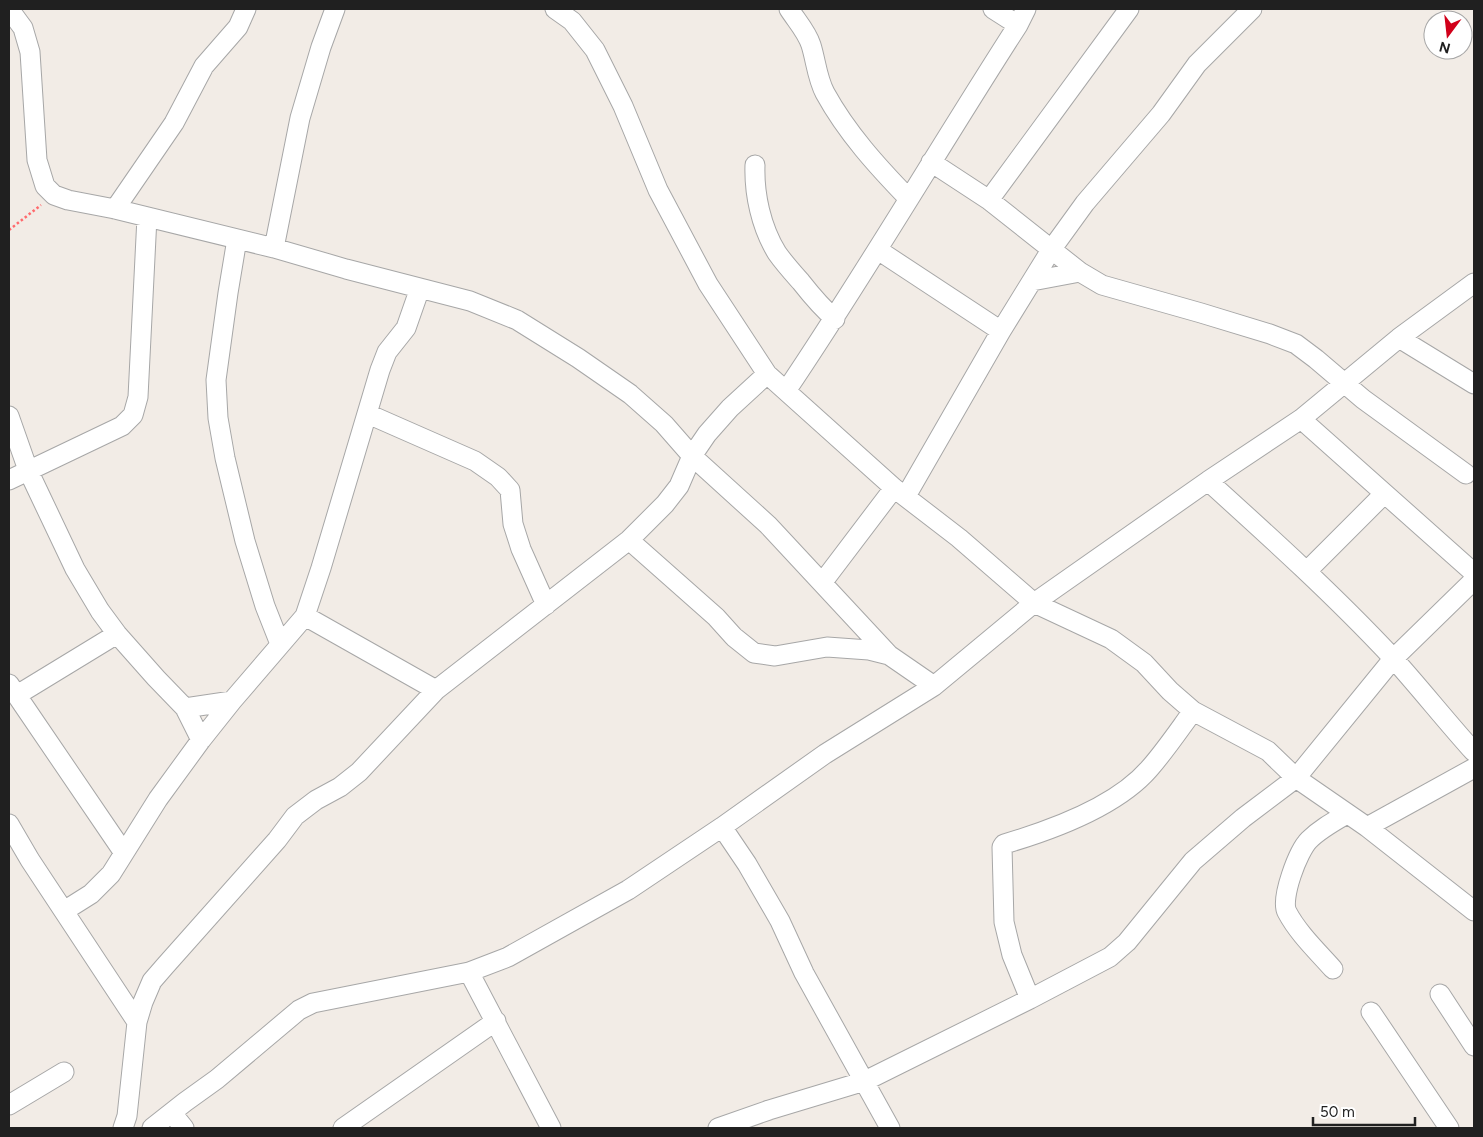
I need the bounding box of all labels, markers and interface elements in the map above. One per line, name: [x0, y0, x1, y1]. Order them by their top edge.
north arrow: [1423, 10, 1473, 60]
text: N: [1437, 37, 1452, 57]
scale bar: [1313, 1094, 1416, 1126]
text: 50 m: [1320, 1103, 1355, 1121]

